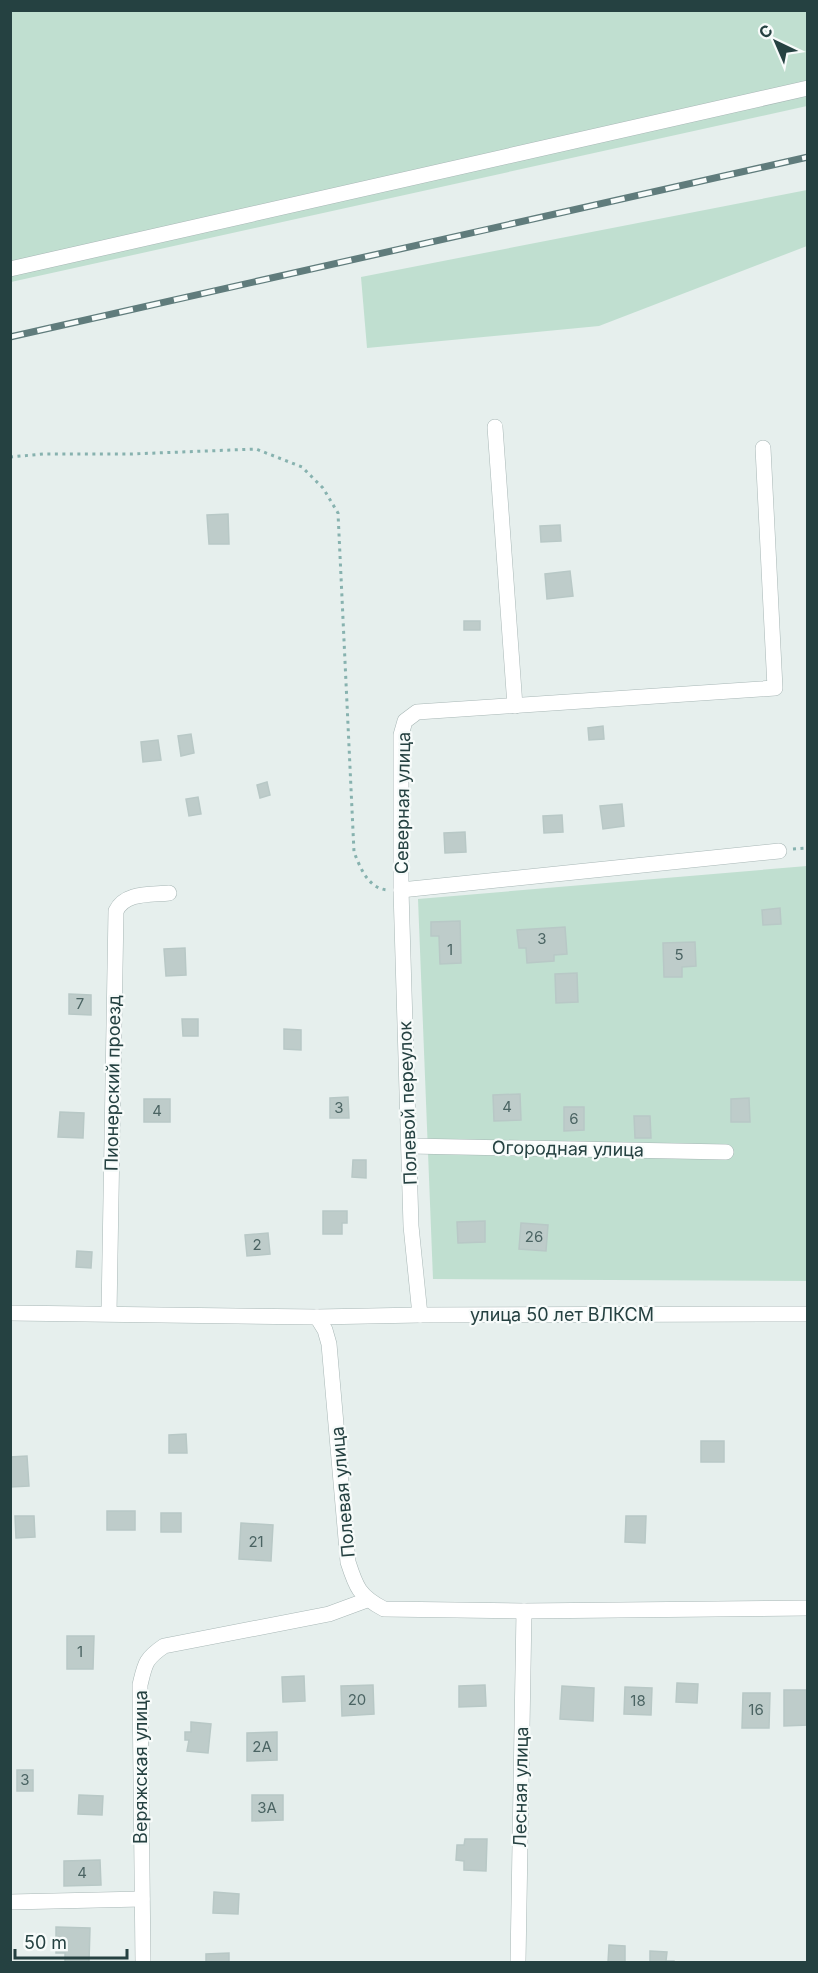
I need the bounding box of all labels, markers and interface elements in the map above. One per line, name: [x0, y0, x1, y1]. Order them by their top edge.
north arrow: [746, 12, 806, 72]
text: С: [754, 20, 777, 43]
street label: Северная улица: [391, 732, 414, 874]
house number: 3: [537, 929, 547, 948]
house number: 1: [447, 940, 453, 959]
house number: 5: [674, 945, 684, 964]
house number: 7: [76, 994, 84, 1013]
street label: Пионерский проезд: [100, 995, 125, 1171]
street label: Полевой переулок: [394, 1020, 421, 1185]
house number: 4: [502, 1097, 512, 1116]
house number: 3: [334, 1098, 344, 1117]
house number: 4: [152, 1101, 162, 1120]
house number: 6: [569, 1109, 579, 1128]
street label: Огородная улица: [492, 1137, 644, 1160]
house number: 26: [525, 1227, 543, 1246]
house number: 2: [252, 1235, 262, 1254]
street label: улица 50 лет ВЛКСМ: [470, 1304, 654, 1325]
street label: Полевая улица: [326, 1426, 359, 1558]
house number: 21: [248, 1532, 264, 1551]
house number: 1: [77, 1642, 83, 1661]
street label: Веряжская улица: [130, 1690, 151, 1844]
house number: 20: [348, 1690, 366, 1709]
house number: 18: [630, 1691, 646, 1710]
house number: 16: [748, 1700, 764, 1719]
street label: Лесная улица: [509, 1726, 532, 1848]
house number: 2А: [252, 1737, 272, 1756]
house number: 3: [20, 1770, 30, 1789]
house number: 3А: [257, 1798, 277, 1817]
house number: 4: [77, 1863, 87, 1882]
scale bar: [15, 1922, 128, 1960]
text: 50 m: [24, 1932, 67, 1953]

